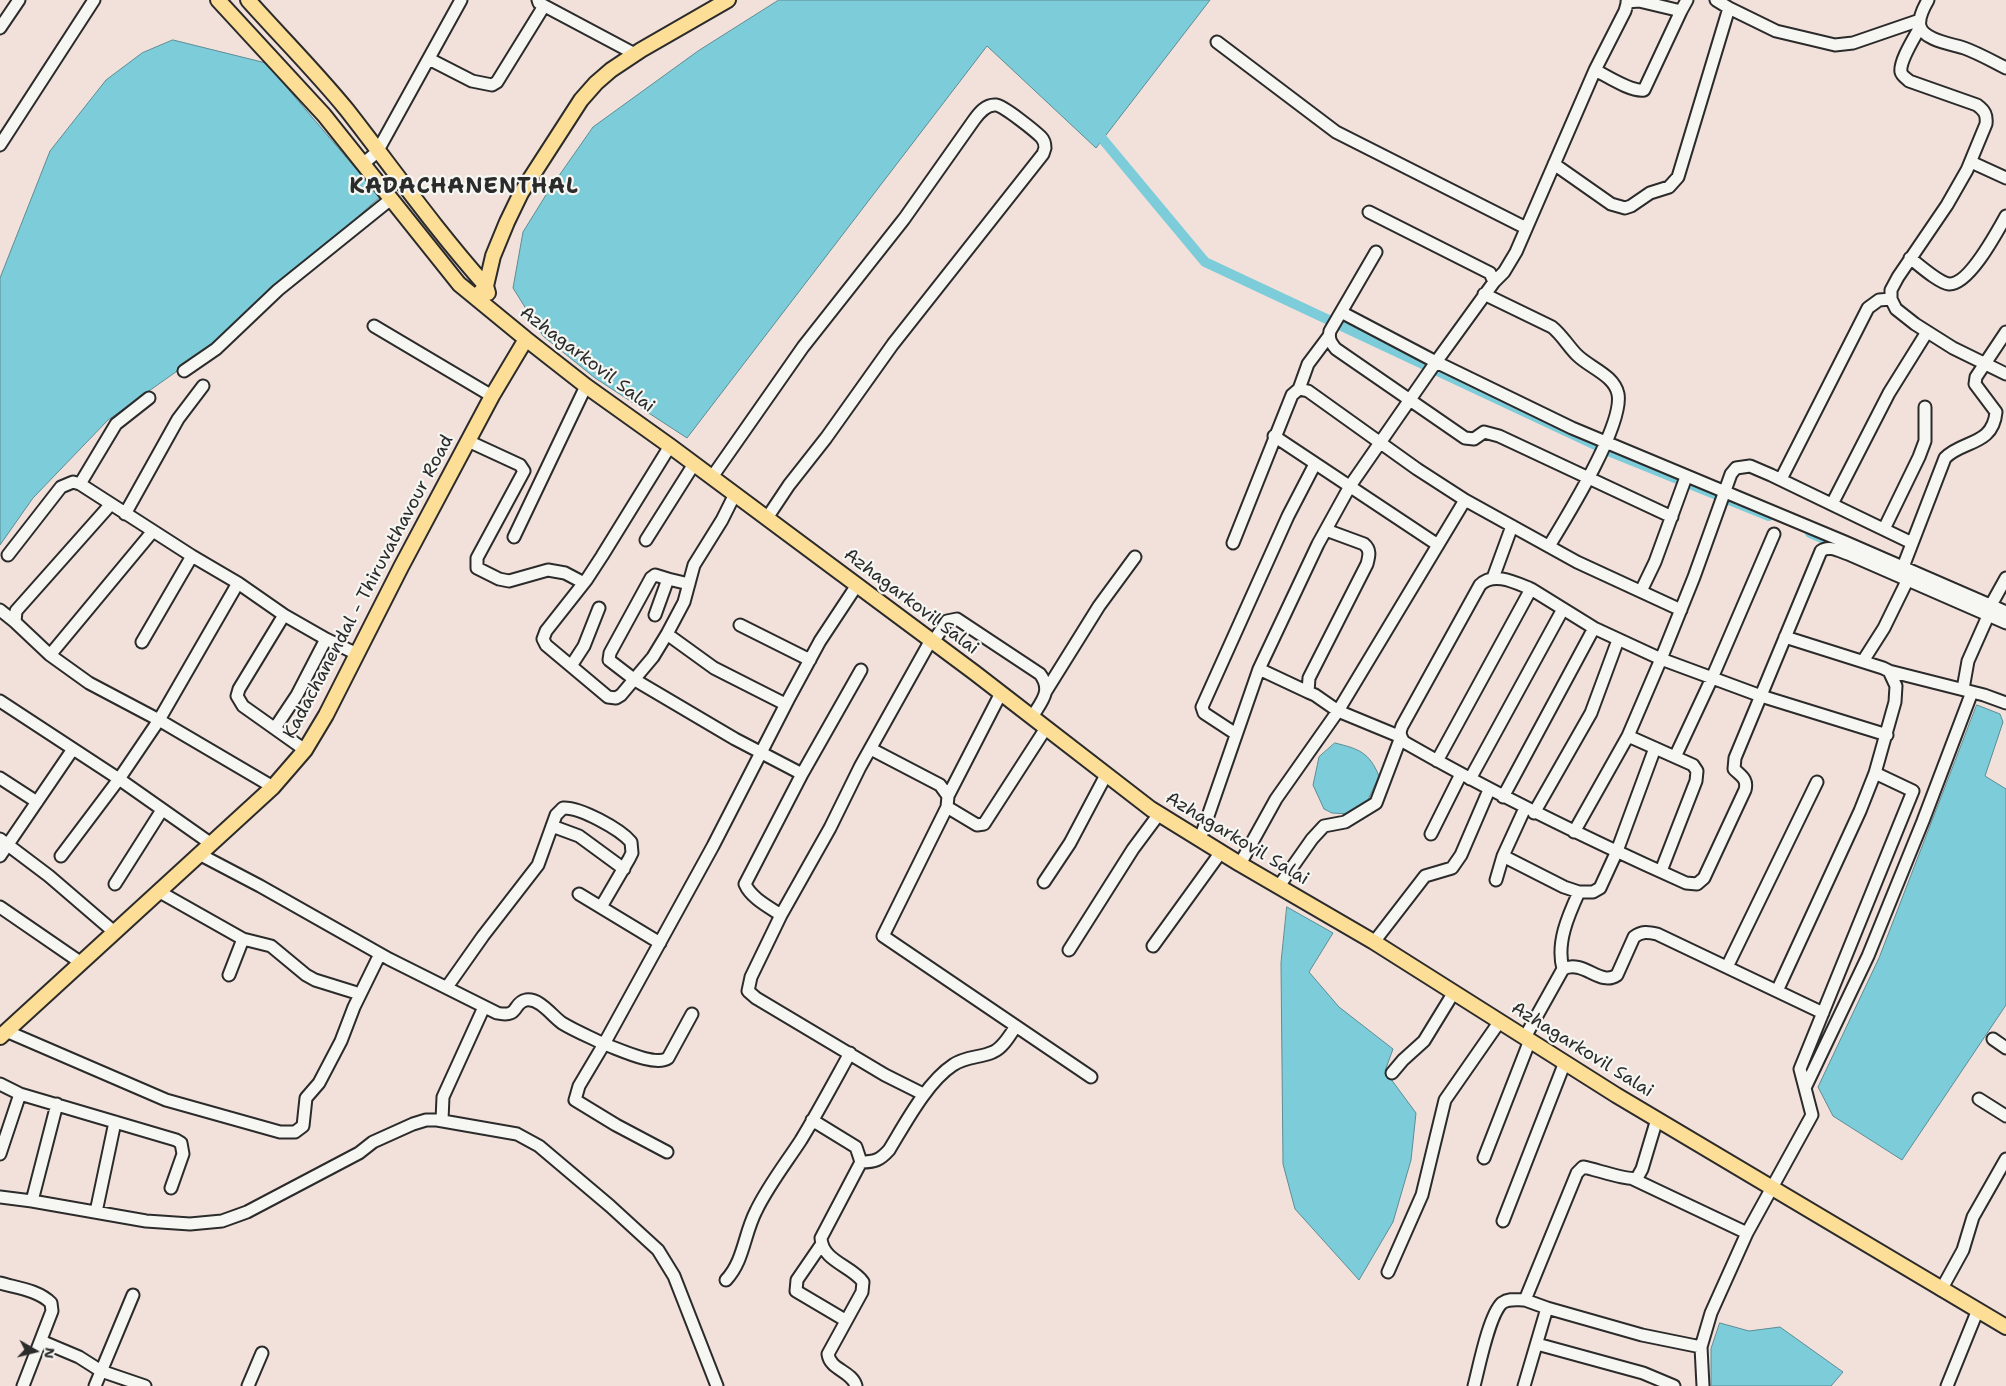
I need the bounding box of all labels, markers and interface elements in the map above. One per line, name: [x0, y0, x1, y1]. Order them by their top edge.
district label: KADACHANENTHAL: [347, 174, 581, 200]
street label: Azhagarkovil Salai: [515, 302, 659, 418]
street label: Kadachanendal - Thiruvathavour Road: [279, 431, 459, 743]
street label: Azhagarkovil Salai: [839, 544, 983, 660]
street label: Azhagarkovil Salai: [1161, 788, 1313, 890]
street label: Azhagarkovil Salai: [1507, 998, 1657, 1102]
north arrow: [10, 1326, 60, 1376]
text: N: [40, 1346, 60, 1360]

